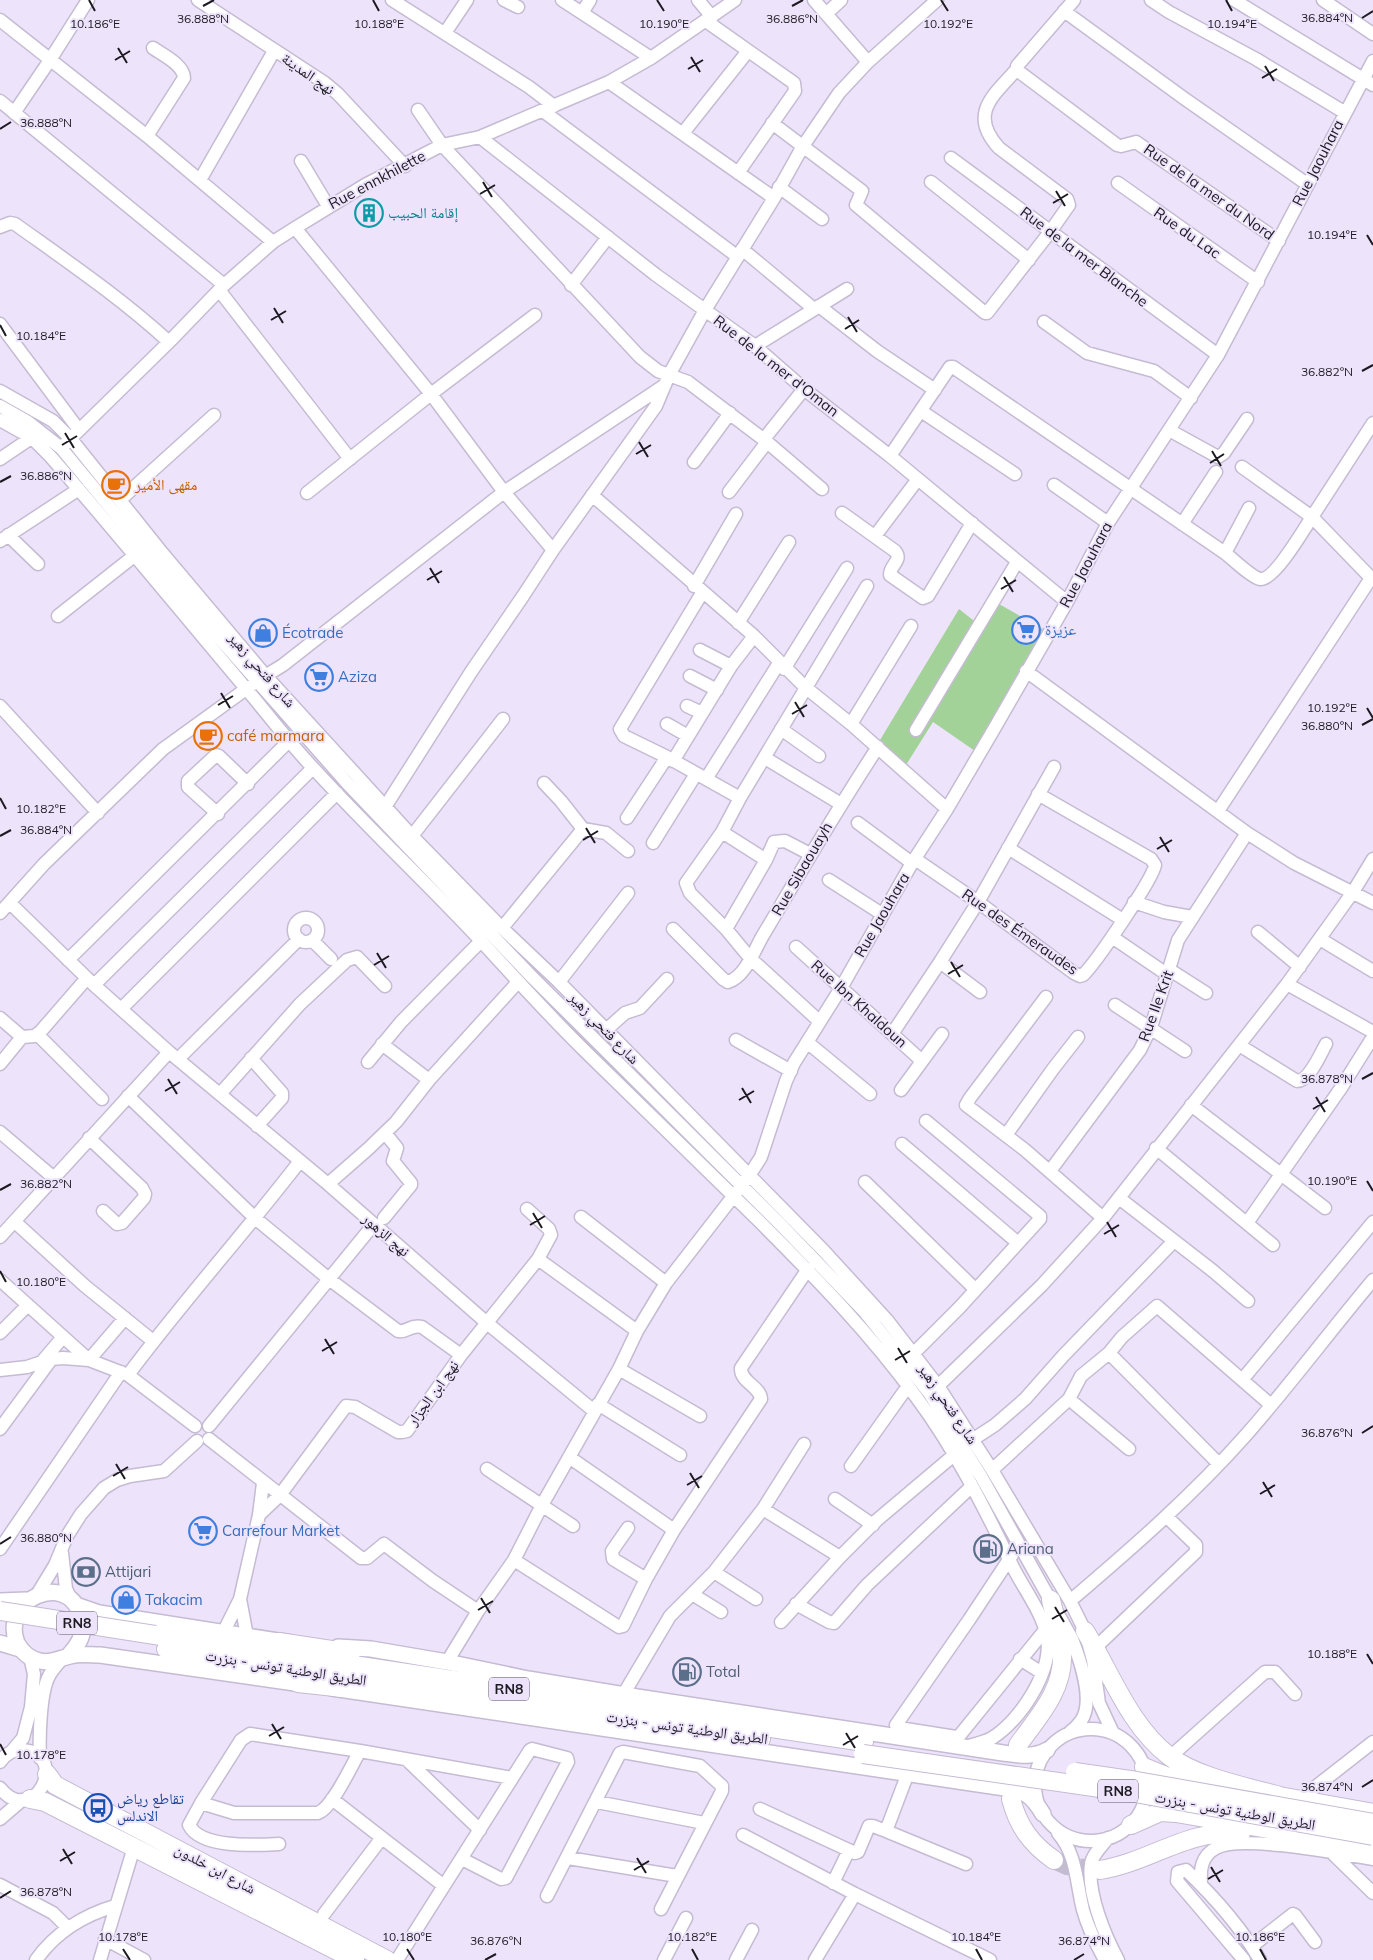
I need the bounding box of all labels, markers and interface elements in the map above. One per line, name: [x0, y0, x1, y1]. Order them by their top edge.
text: 36.884°N: [1301, 10, 1353, 25]
text: 36.888°N: [177, 11, 229, 26]
text: 36.886°N: [766, 11, 818, 26]
text: 10.186°E: [70, 16, 120, 31]
text: 10.188°E: [354, 16, 404, 31]
text: 10.190°E: [639, 16, 689, 31]
text: 10.192°E: [923, 16, 973, 31]
text: 10.194°E: [1207, 16, 1257, 31]
street label: نهج المدينة: [278, 49, 338, 99]
text: 36.888°N: [20, 115, 72, 130]
street label: Rue Jaouhara: [1288, 116, 1347, 209]
street label: Rue de la mer du Nord: [1140, 139, 1278, 244]
street label: Rue ennkhilette: [325, 146, 428, 213]
building icon: إقامة الحبيب: [354, 198, 384, 228]
street label: Rue de la mer Blanche: [1017, 202, 1152, 311]
place label: إقامة الحبيب: [388, 203, 458, 223]
street label: Rue du Lac: [1150, 203, 1224, 263]
text: 10.194°E: [1307, 227, 1357, 242]
street label: Rue de la mer d'Oman: [710, 311, 843, 421]
text: 10.184°E: [16, 328, 66, 343]
text: 36.882°N: [1301, 364, 1353, 379]
text: 36.886°N: [20, 468, 72, 483]
cafe icon: مقهى الأمير: [101, 470, 131, 500]
place label: مقهى الأمير: [134, 475, 197, 495]
street label: Rue Jaouhara: [1055, 519, 1116, 611]
supermarket icon: عزيزة: [1011, 615, 1041, 645]
shop icon: Écotrade: [248, 618, 278, 648]
place label: عزيزة: [1045, 620, 1076, 639]
place label: Écotrade: [282, 623, 343, 642]
street label: شارع فتحي زهير: [222, 628, 300, 713]
supermarket icon: Aziza: [304, 662, 334, 692]
place label: Aziza: [338, 667, 377, 686]
text: 10.192°E: [1307, 700, 1357, 715]
text: 36.880°N: [1301, 718, 1353, 733]
cafe icon: café marmara: [193, 721, 223, 751]
place label: café marmara: [227, 726, 324, 745]
text: 10.182°E: [16, 801, 66, 816]
street label: Rue Sibaouayh: [767, 819, 836, 919]
text: 36.884°N: [20, 822, 72, 837]
street label: Rue Jaouhara: [850, 869, 913, 960]
street label: Rue des Émeraudes: [959, 884, 1082, 979]
street label: Rue Ibn Khaldoun: [807, 956, 911, 1052]
street label: Rue Ile Krit: [1134, 968, 1177, 1044]
street label: شارع فتحي زهير: [562, 987, 644, 1070]
text: 36.878°N: [1301, 1071, 1353, 1086]
text: 10.190°E: [1307, 1173, 1357, 1188]
text: 36.882°N: [20, 1176, 72, 1191]
street label: نهج الزهور: [357, 1208, 414, 1261]
text: 10.180°E: [16, 1274, 66, 1289]
street label: نهج ابن الجزار: [402, 1356, 464, 1431]
street label: شارع فتحي زهير: [912, 1359, 982, 1449]
text: 36.876°N: [1301, 1425, 1353, 1440]
supermarket icon: Carrefour Market: [188, 1516, 218, 1546]
place label: Carrefour Market: [222, 1521, 340, 1540]
text: 36.880°N: [20, 1530, 72, 1545]
fuel station icon: Ariana: [973, 1534, 1003, 1564]
place label: Ariana: [1007, 1539, 1054, 1558]
bank icon: Attijari: [71, 1557, 101, 1587]
place label: Attijari: [105, 1562, 151, 1581]
shop icon: Takacim: [111, 1585, 141, 1615]
place label: Takacim: [145, 1590, 203, 1609]
road number: RN8: [57, 1612, 97, 1635]
street label: الطريق الوطنية تونس - بنزرت: [204, 1645, 368, 1691]
text: 10.188°E: [1307, 1646, 1357, 1661]
fuel station icon: Total: [672, 1657, 702, 1687]
place label: Total: [706, 1662, 740, 1681]
road number: RN8: [489, 1678, 529, 1700]
street label: الطريق الوطنية تونس - بنزرت: [605, 1707, 769, 1749]
text: 10.178°E: [16, 1747, 66, 1762]
text: 36.874°N: [1301, 1779, 1353, 1794]
road number: RN8: [1098, 1780, 1138, 1802]
street label: الطريق الوطنية تونس - بنزرت: [1153, 1787, 1317, 1835]
place label: تقاطع رياض الاندلس: [117, 1789, 184, 1826]
bus stop icon: تقاطع رياض الاندلس: [83, 1793, 113, 1823]
street label: شارع ابن خلدون: [171, 1839, 259, 1899]
text: 36.878°N: [20, 1884, 72, 1899]
text: 10.178°E: [98, 1929, 148, 1944]
text: 10.180°E: [382, 1929, 432, 1944]
text: 10.182°E: [667, 1929, 717, 1944]
text: 10.184°E: [951, 1929, 1001, 1944]
text: 10.186°E: [1235, 1929, 1285, 1944]
text: 36.876°N: [470, 1933, 522, 1948]
text: 36.874°N: [1058, 1933, 1110, 1948]

